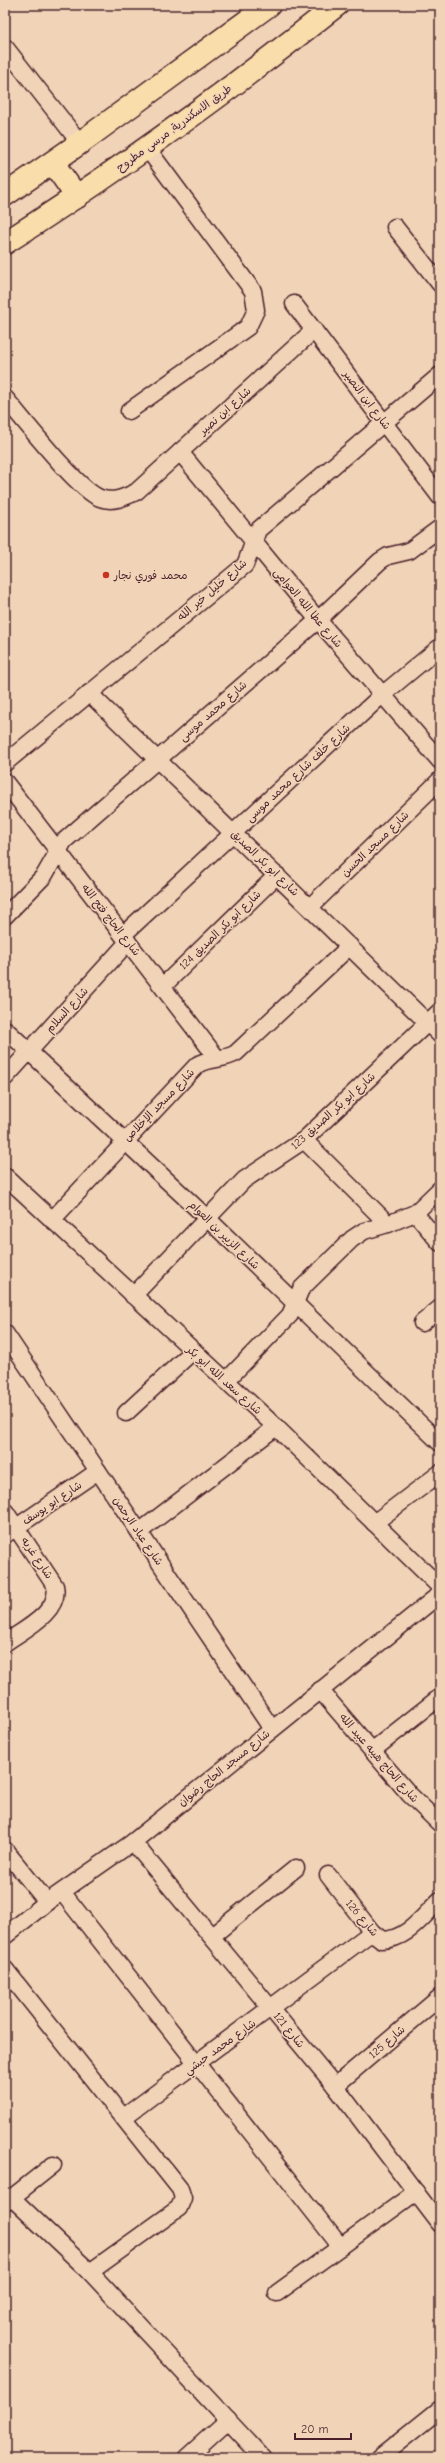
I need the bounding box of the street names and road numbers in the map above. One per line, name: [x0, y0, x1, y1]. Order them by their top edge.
street label: طريق الاسكندرية, مرسى مطروح: [114, 82, 235, 175]
street label: شارع ابن النصير: [338, 367, 393, 433]
street label: شارع ابن نصير: [196, 384, 255, 440]
street label: شارع خليل خير الله: [175, 556, 251, 625]
street label: شارع عطا الله العوامى: [269, 566, 345, 652]
street label: شارع محمد موسى: [177, 678, 251, 745]
street label: شارع خلف شارع محمد موسى: [243, 721, 354, 826]
street label: شارع مسجد الحسن: [339, 809, 413, 881]
street label: شارع ابو بكر الصديق: [227, 827, 302, 900]
street label: شارع الحاج فتح الله: [77, 882, 143, 960]
street label: شارع ابو بكر الصديق 124: [176, 888, 265, 974]
street label: شارع السلام: [43, 984, 92, 1037]
street label: شارع مسجد الإخلاص: [121, 1066, 199, 1146]
street label: شارع ابو بكر الصديق 123: [288, 1070, 379, 1154]
street label: شارع الزبير بن العوام: [185, 1198, 262, 1273]
street label: شارع سعد الله ابو بكر: [182, 1342, 264, 1419]
street label: شارع ابو يوسف: [20, 1478, 85, 1529]
street label: شارع عباد الرحمن: [109, 1494, 166, 1569]
street label: شارع غربه: [17, 1535, 56, 1582]
street label: شارع الحاج هيبه عبيد الله: [335, 1711, 421, 1807]
street label: شارع مسجد الحاج رضوان: [176, 1727, 274, 1811]
street label: شارع 126: [341, 1897, 381, 1940]
street label: شارع 121: [269, 2010, 307, 2052]
street label: شارع محمد حبشي: [182, 2017, 261, 2081]
street label: شارع 125: [366, 2023, 409, 2063]

